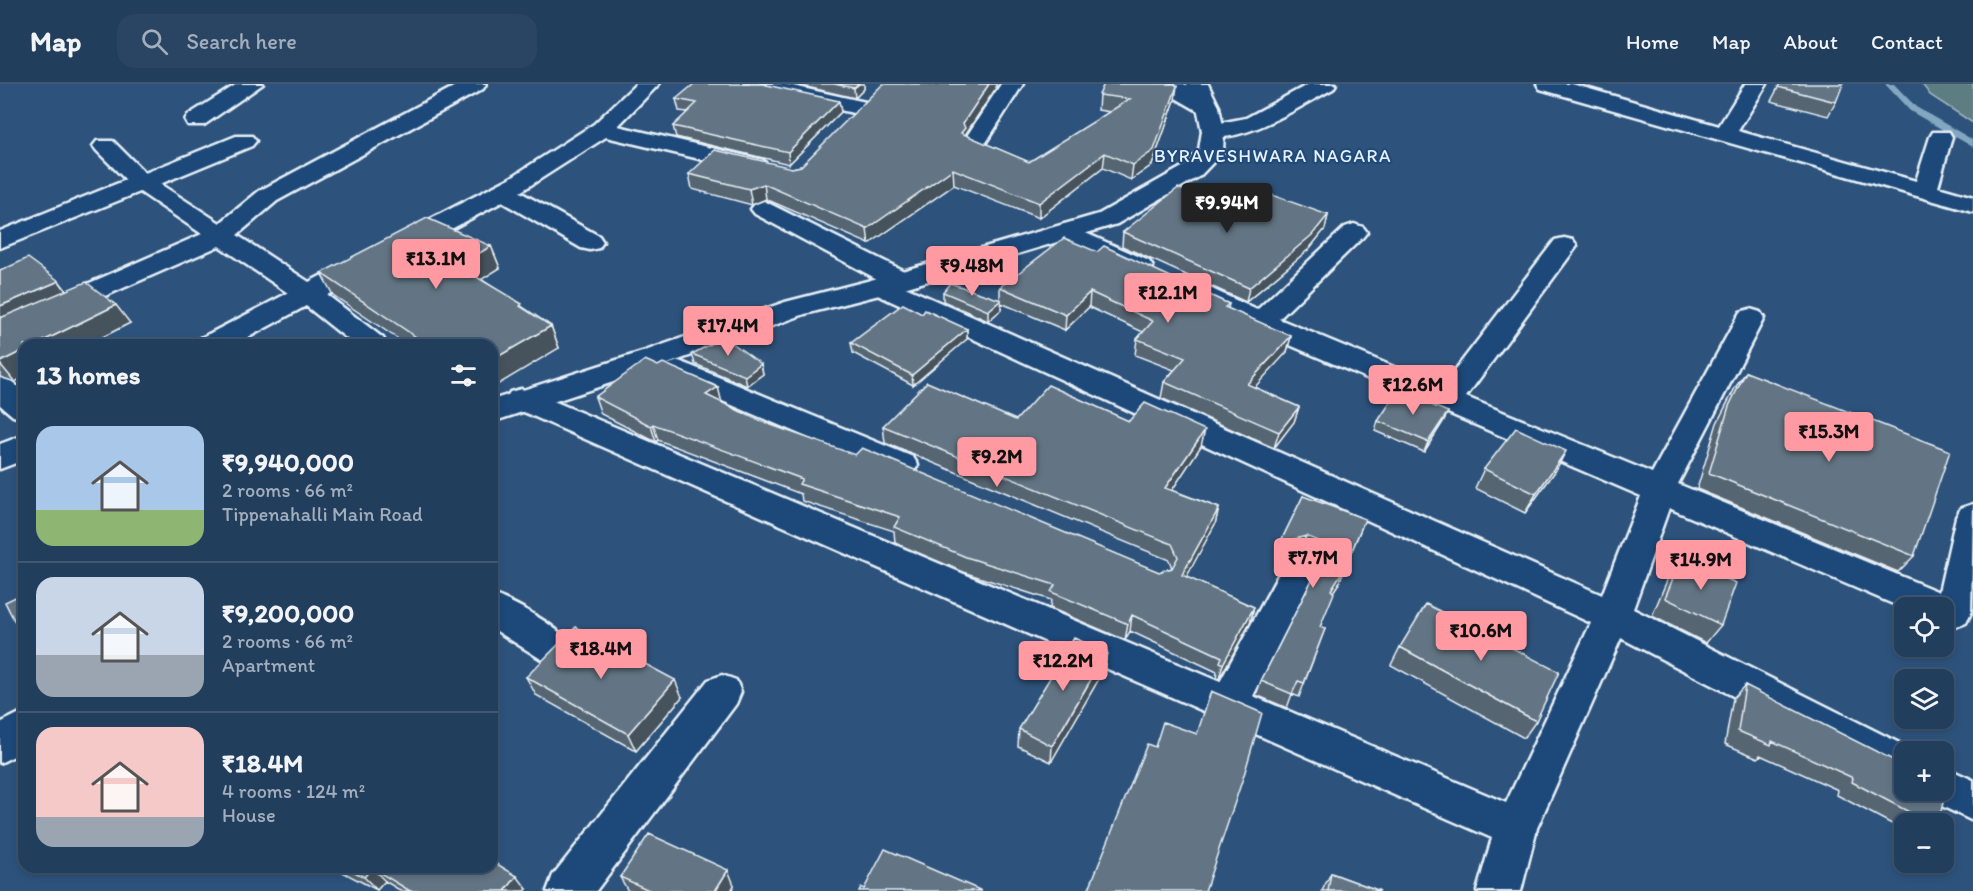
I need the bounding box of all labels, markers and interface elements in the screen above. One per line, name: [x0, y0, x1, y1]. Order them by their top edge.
search box: [117, 14, 537, 68]
text: Map: [30, 24, 81, 58]
icon: search: [138, 25, 171, 58]
text: Search here: [186, 28, 297, 55]
text: Home: [1626, 29, 1679, 54]
text: Map: [1712, 29, 1751, 54]
text: About: [1784, 29, 1838, 54]
text: Contact: [1871, 29, 1943, 54]
district label: BYRAVESHWARA NAGARA: [1154, 145, 1392, 167]
pin: ₹9.94M: [1178, 183, 1276, 234]
text: ₹9.94M: [1195, 190, 1259, 214]
pin: ₹13.1M: [387, 239, 485, 290]
text: ₹13.1M: [406, 246, 466, 270]
pin: ₹9.48M: [923, 246, 1021, 297]
text: ₹9.48M: [940, 253, 1004, 277]
pin: ₹12.1M: [1119, 273, 1217, 324]
text: ₹12.1M: [1138, 280, 1198, 304]
pin: ₹17.4M: [679, 306, 777, 357]
text: ₹17.4M: [697, 313, 759, 337]
text: 13 homes: [36, 359, 140, 391]
icon: filters: [447, 359, 480, 392]
pin: ₹12.6M: [1364, 365, 1462, 416]
text: ₹12.6M: [1383, 372, 1443, 396]
pin: ₹15.3M: [1780, 412, 1878, 463]
text: ₹15.3M: [1798, 419, 1860, 443]
pin: ₹9.2M: [955, 437, 1039, 488]
text: ₹9.2M: [971, 444, 1023, 468]
text: ₹9,940,000: [222, 446, 354, 478]
icon: home: [84, 450, 156, 522]
text: 2 rooms · 66 m²: [222, 478, 353, 502]
text: Tippenahalli Main Road: [222, 502, 423, 526]
pin: ₹7.7M: [1271, 538, 1355, 589]
pin: ₹14.9M: [1652, 540, 1750, 591]
text: ₹7.7M: [1288, 545, 1338, 569]
text: ₹14.9M: [1670, 547, 1732, 571]
text: ₹9,200,000: [222, 597, 354, 629]
map controls: [1894, 597, 1954, 873]
button: locate: [1894, 597, 1954, 657]
icon: home: [84, 601, 156, 673]
pin: ₹10.6M: [1432, 611, 1530, 662]
text: ₹10.6M: [1450, 618, 1512, 642]
text: 2 rooms · 66 m²: [222, 629, 353, 653]
pin: ₹18.4M: [552, 629, 650, 680]
text: ₹18.4M: [570, 636, 632, 660]
pin: ₹12.2M: [1014, 641, 1112, 692]
text: ₹12.2M: [1033, 648, 1093, 672]
text: Apartment: [222, 653, 315, 677]
button: layers: [1894, 669, 1954, 729]
button: +: [1894, 741, 1954, 801]
text: ₹18.4M: [222, 747, 303, 779]
icon: home: [84, 751, 156, 823]
text: 4 rooms · 124 m²: [222, 779, 365, 803]
text: House: [222, 803, 276, 827]
button: −: [1894, 813, 1954, 873]

